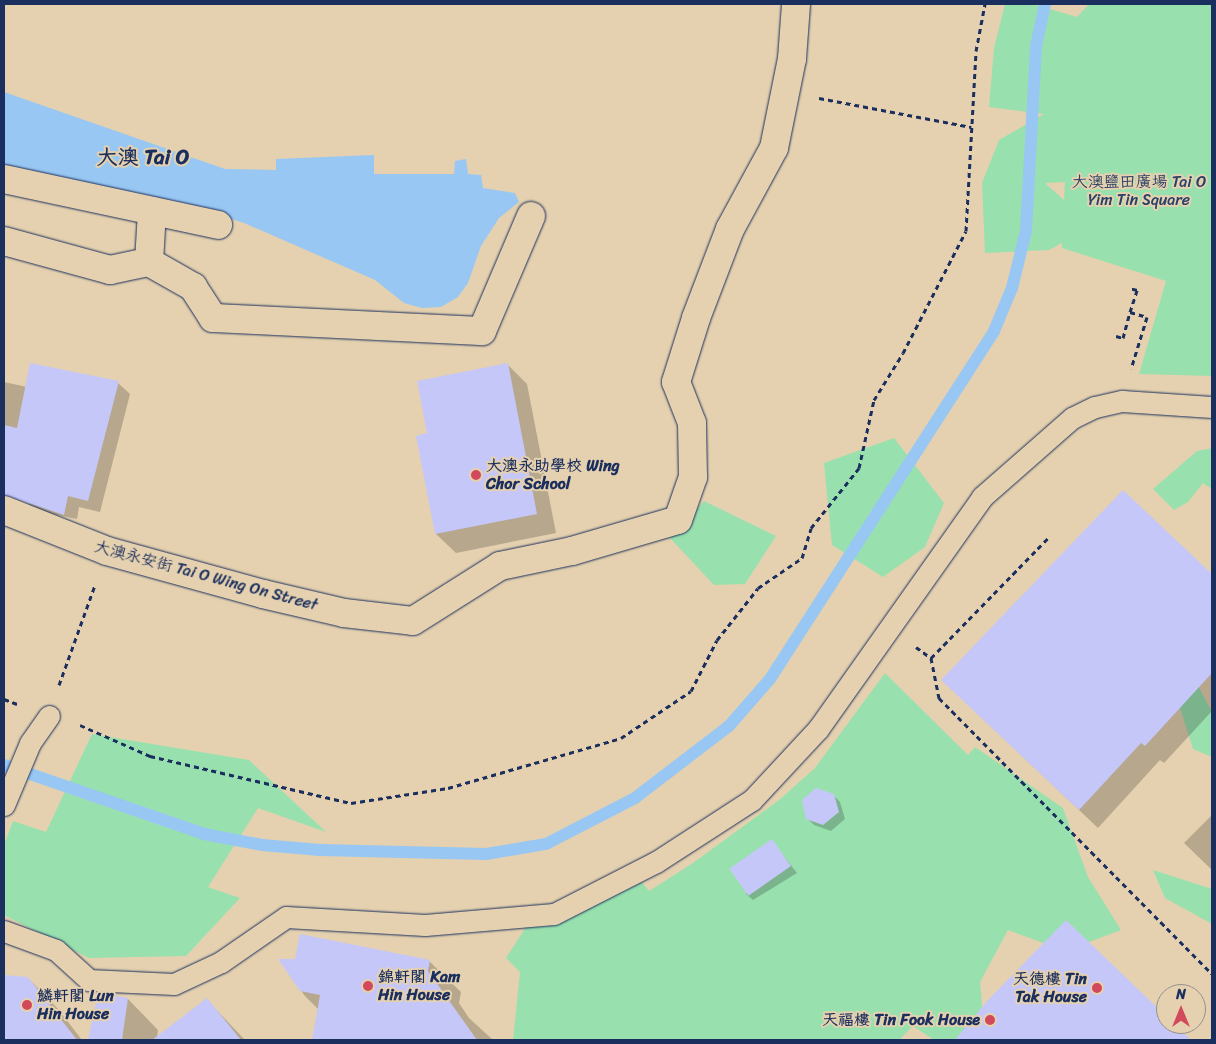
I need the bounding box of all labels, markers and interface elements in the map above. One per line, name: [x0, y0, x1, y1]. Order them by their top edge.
district label: 大澳 Tai O: [97, 144, 189, 170]
park label: 大澳鹽田廣場 Tai O Yim Tin Square: [1072, 172, 1206, 210]
place label: 大澳永助學校 Wing Chor School: [486, 456, 620, 494]
marker: 大澳永助學校 Wing Chor School: [470, 469, 482, 481]
street label: 大澳永安街 Tai O Wing On Street: [92, 537, 320, 615]
place label: 錦軒閣 Kam Hin House: [378, 967, 460, 1005]
place label: 天德樓 Tin Tak House: [1013, 969, 1087, 1007]
marker: 錦軒閣 Kam Hin House: [362, 980, 374, 992]
marker: 天德樓 Tin Tak House: [1091, 982, 1103, 994]
text: N: [1176, 982, 1186, 1007]
north arrow: [1156, 984, 1206, 1034]
place label: 鱗軒閣 Lun Hin House: [37, 986, 114, 1024]
marker: 鱗軒閣 Lun Hin House: [21, 999, 33, 1011]
place label: 天福樓 Tin Fook House: [821, 1010, 980, 1030]
marker: 天福樓 Tin Fook House: [984, 1014, 996, 1026]

